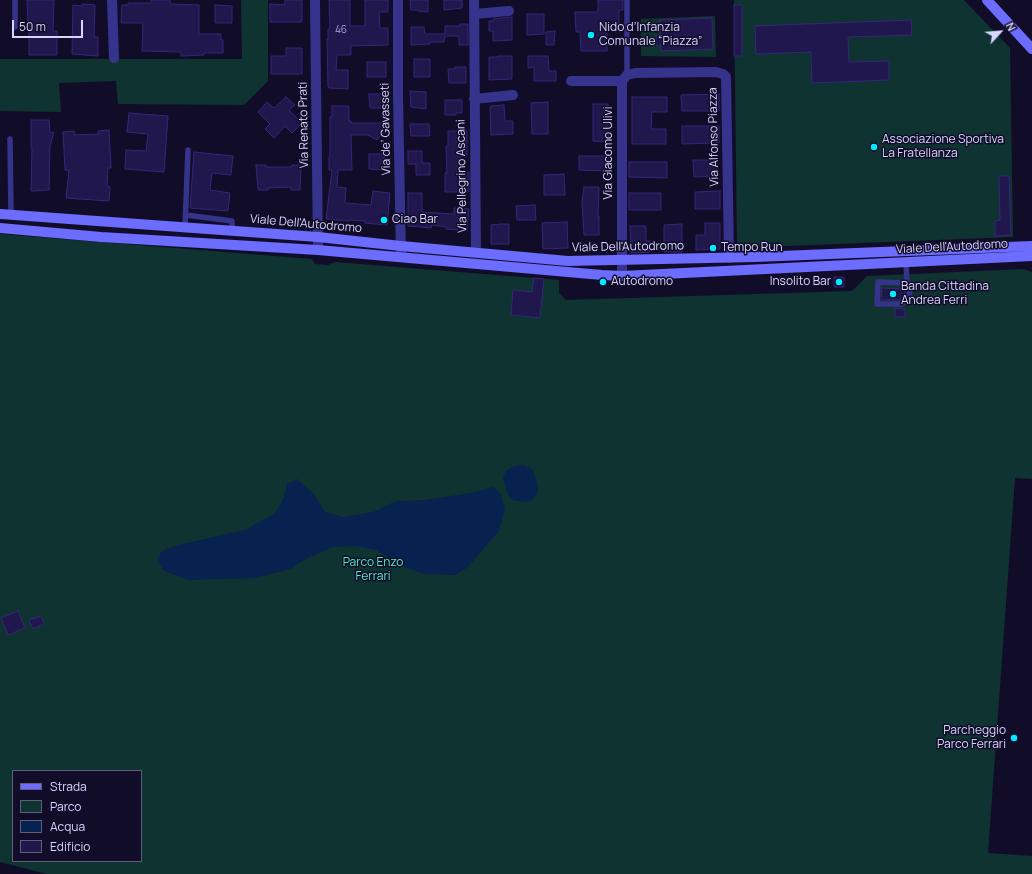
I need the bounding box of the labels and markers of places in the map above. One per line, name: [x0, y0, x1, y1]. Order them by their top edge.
place label: Nido d’Infanzia Comunale “Piazza”: [599, 21, 702, 49]
marker: Nido d’Infanzia Comunale “Piazza”: [586, 30, 596, 40]
place label: Associazione Sportiva La Fratellanza: [882, 133, 1004, 161]
marker: Associazione Sportiva La Fratellanza: [869, 142, 879, 152]
place label: Ciao Bar: [392, 213, 438, 227]
marker: Ciao Bar: [379, 215, 389, 225]
place label: Tempo Run: [721, 241, 783, 255]
marker: Tempo Run: [708, 243, 718, 253]
place label: Autodromo: [611, 275, 673, 289]
place label: Insolito Bar: [770, 275, 831, 289]
marker: Autodromo: [598, 277, 608, 287]
marker: Insolito Bar: [834, 277, 844, 287]
place label: Banda Cittadina Andrea Ferri: [901, 280, 989, 308]
marker: Banda Cittadina Andrea Ferri: [888, 289, 898, 299]
place label: Parcheggio Parco Ferrari: [937, 724, 1006, 752]
marker: Parcheggio Parco Ferrari: [1009, 733, 1019, 743]

